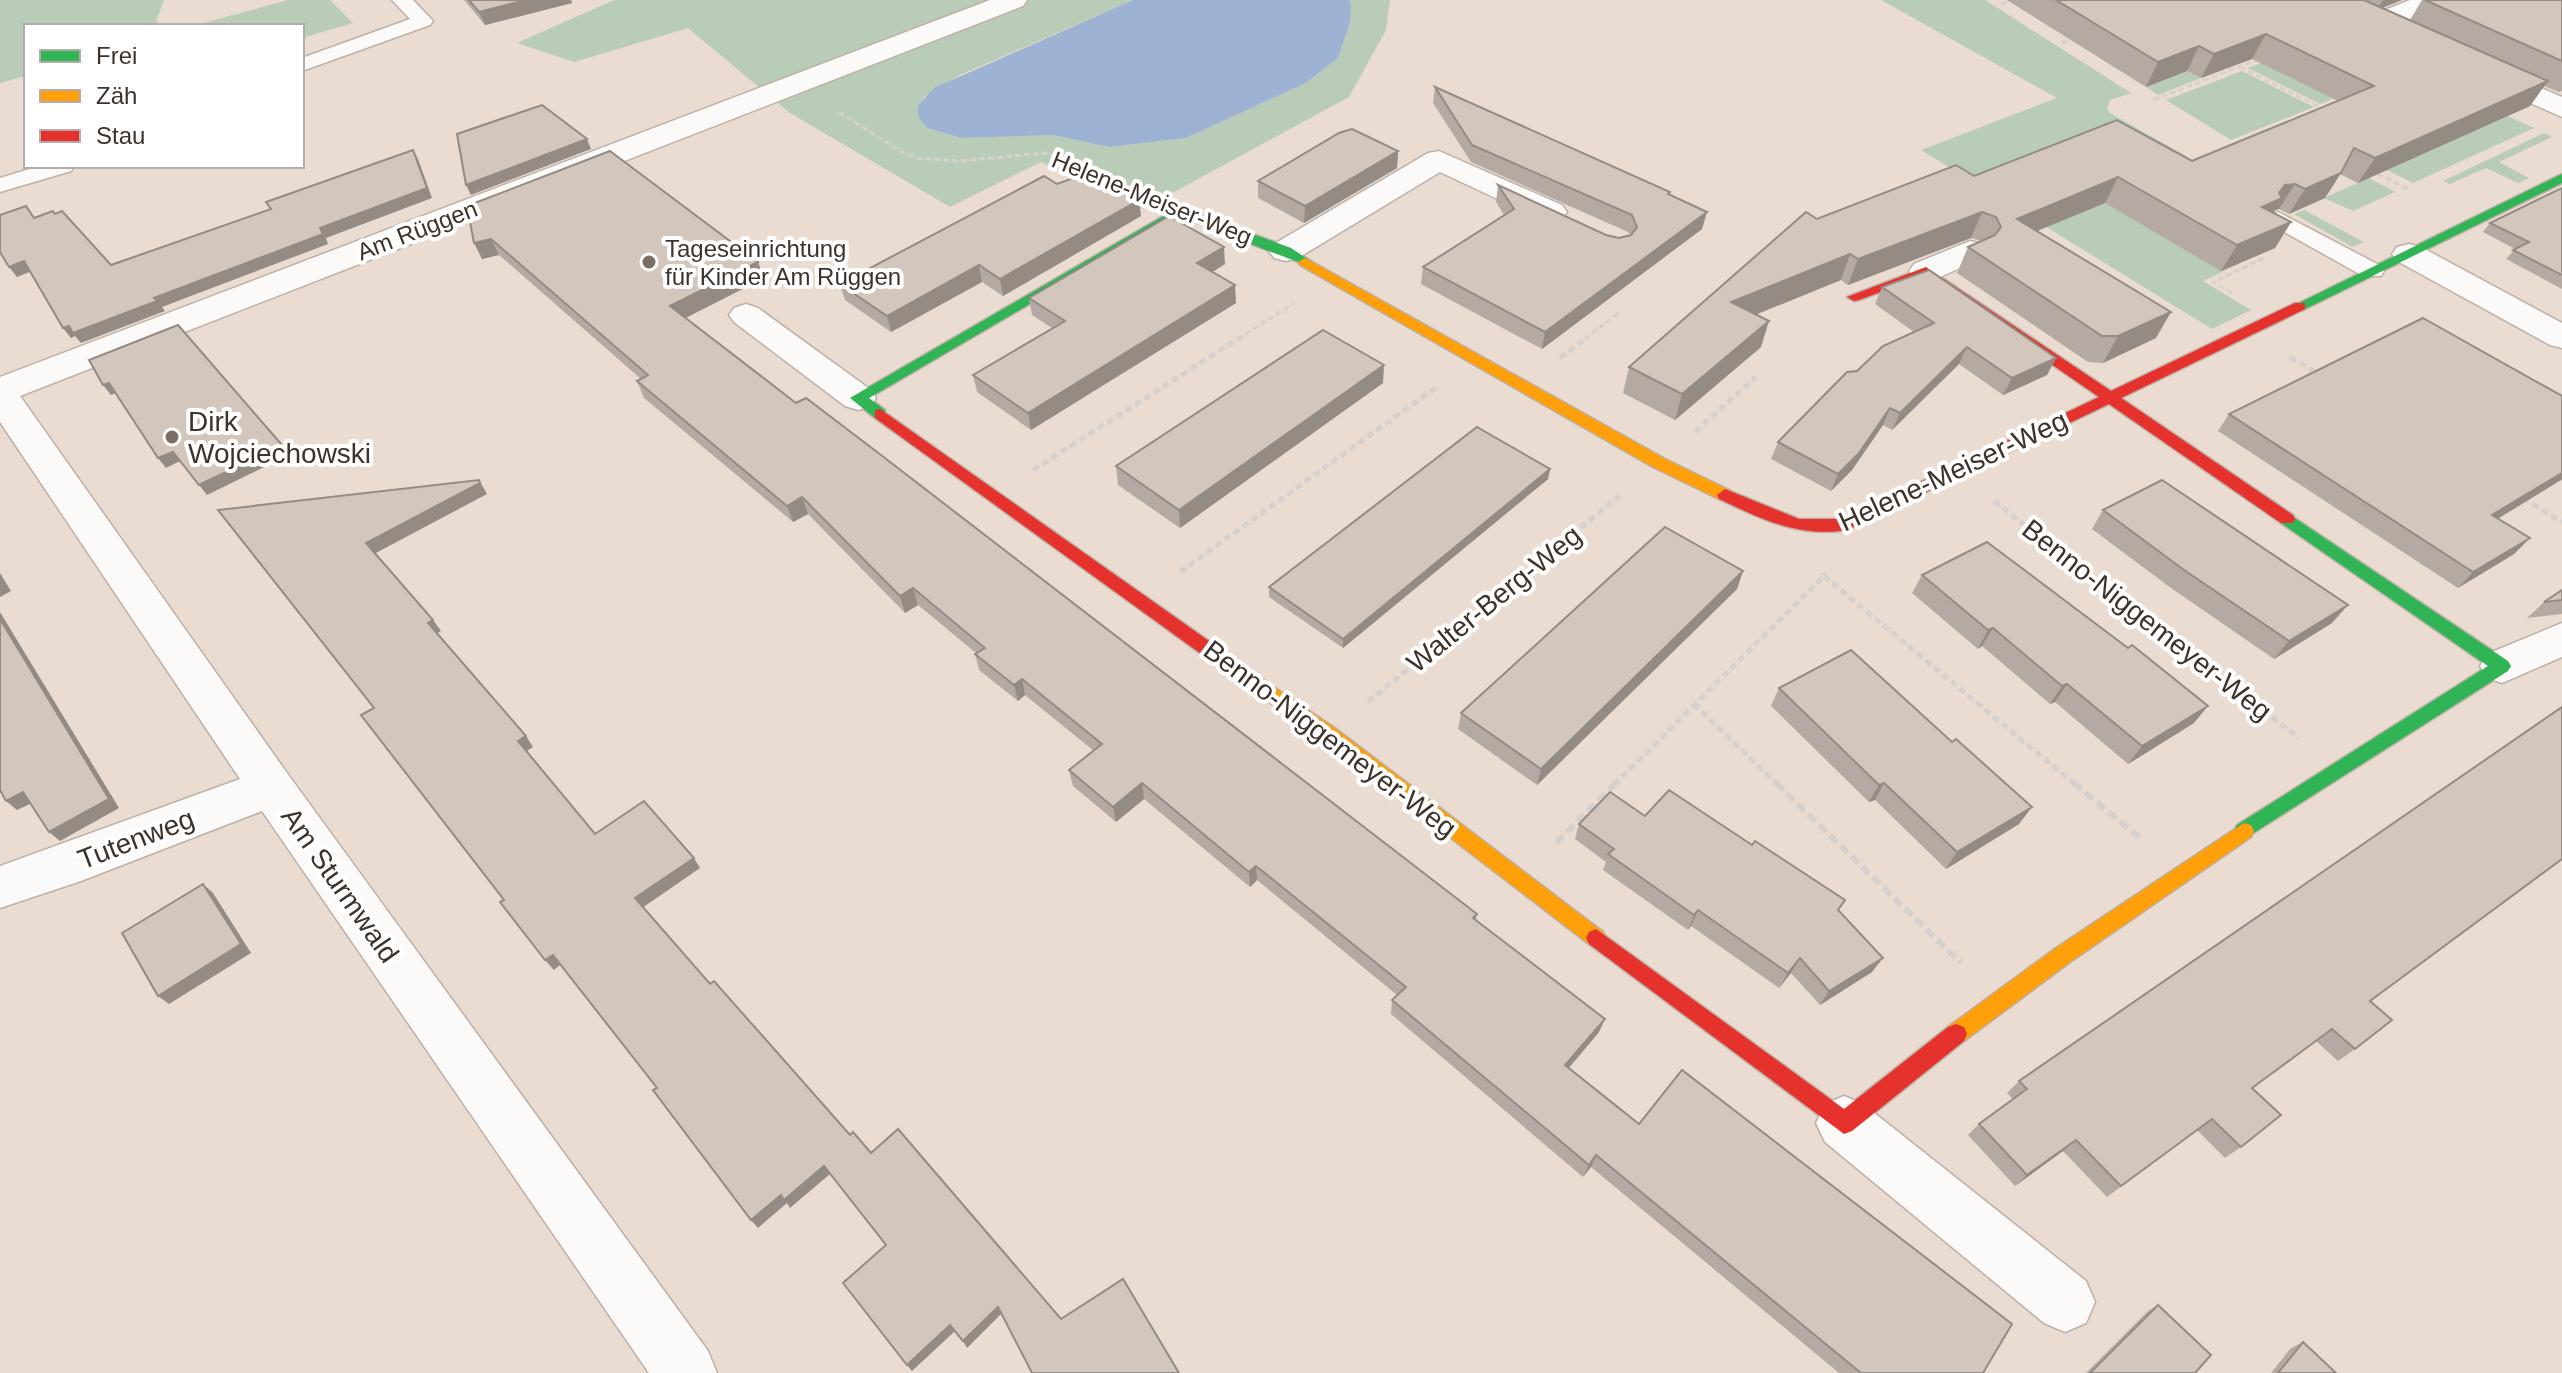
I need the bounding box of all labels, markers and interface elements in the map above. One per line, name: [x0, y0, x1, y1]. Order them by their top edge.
legend: [24, 24, 304, 168]
text: Frei: [96, 42, 137, 69]
text: Zäh: [96, 82, 137, 109]
text: Stau: [96, 122, 145, 149]
street label: Helene-Meiser-Weg: [1048, 146, 1256, 250]
street label: Am Rüggen: [353, 195, 481, 265]
place label: Tageseinrichtung für Kinder Am Rüggen: [665, 235, 901, 290]
marker: Tageseinrichtung für Kinder Am Rüggen: [640, 253, 658, 271]
street label: Helene-Meiser-Weg: [1834, 404, 2072, 538]
place label: Dirk Wojciechowski: [188, 406, 371, 469]
marker: Dirk Wojciechowski: [163, 428, 181, 446]
street label: Benno-Niggemeyer-Weg: [2016, 513, 2278, 727]
street label: Walter-Berg-Weg: [1401, 519, 1587, 679]
street label: Benno-Niggemeyer-Weg: [1198, 634, 1462, 844]
street label: Am Sturmwald: [275, 802, 405, 968]
street label: Tutenweg: [74, 803, 198, 875]

